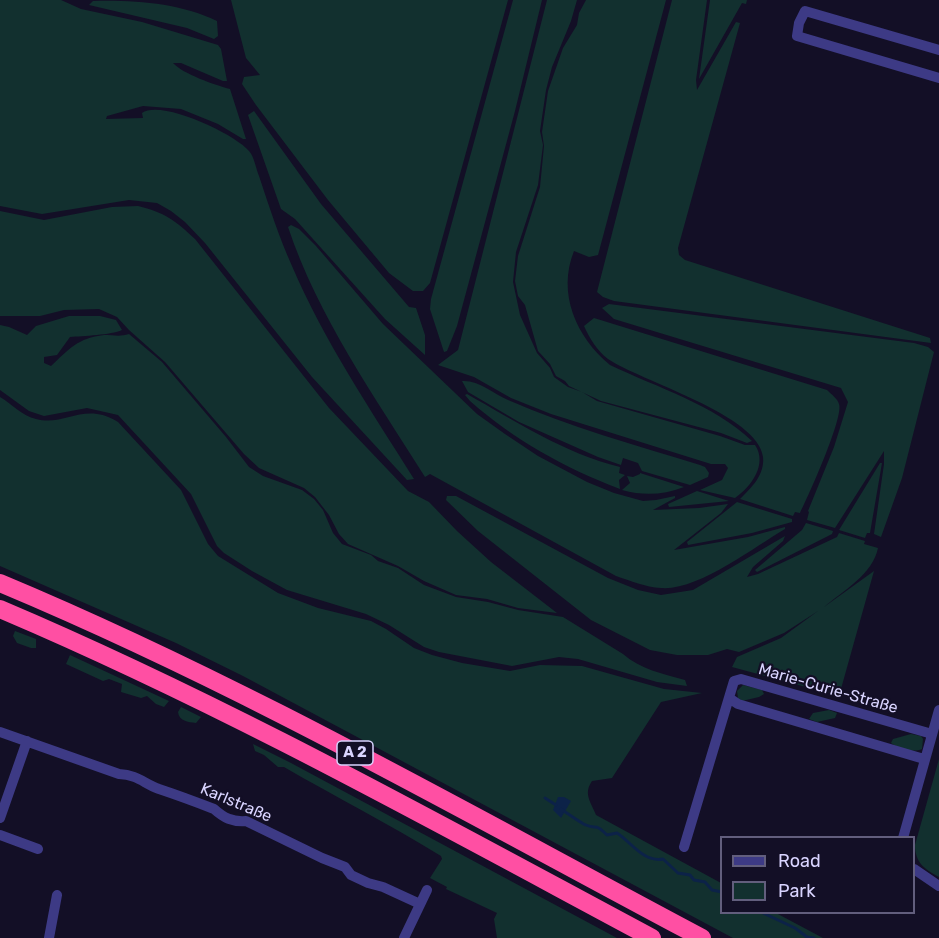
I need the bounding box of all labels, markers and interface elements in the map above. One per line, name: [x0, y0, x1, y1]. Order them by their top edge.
street label: Marie-Curie-Straße: [756, 660, 900, 718]
road number: A 2: [337, 741, 373, 765]
street label: Karlstraße: [197, 779, 275, 827]
legend: [720, 836, 915, 914]
text: Road: [778, 850, 821, 872]
text: Park: [778, 880, 815, 902]

